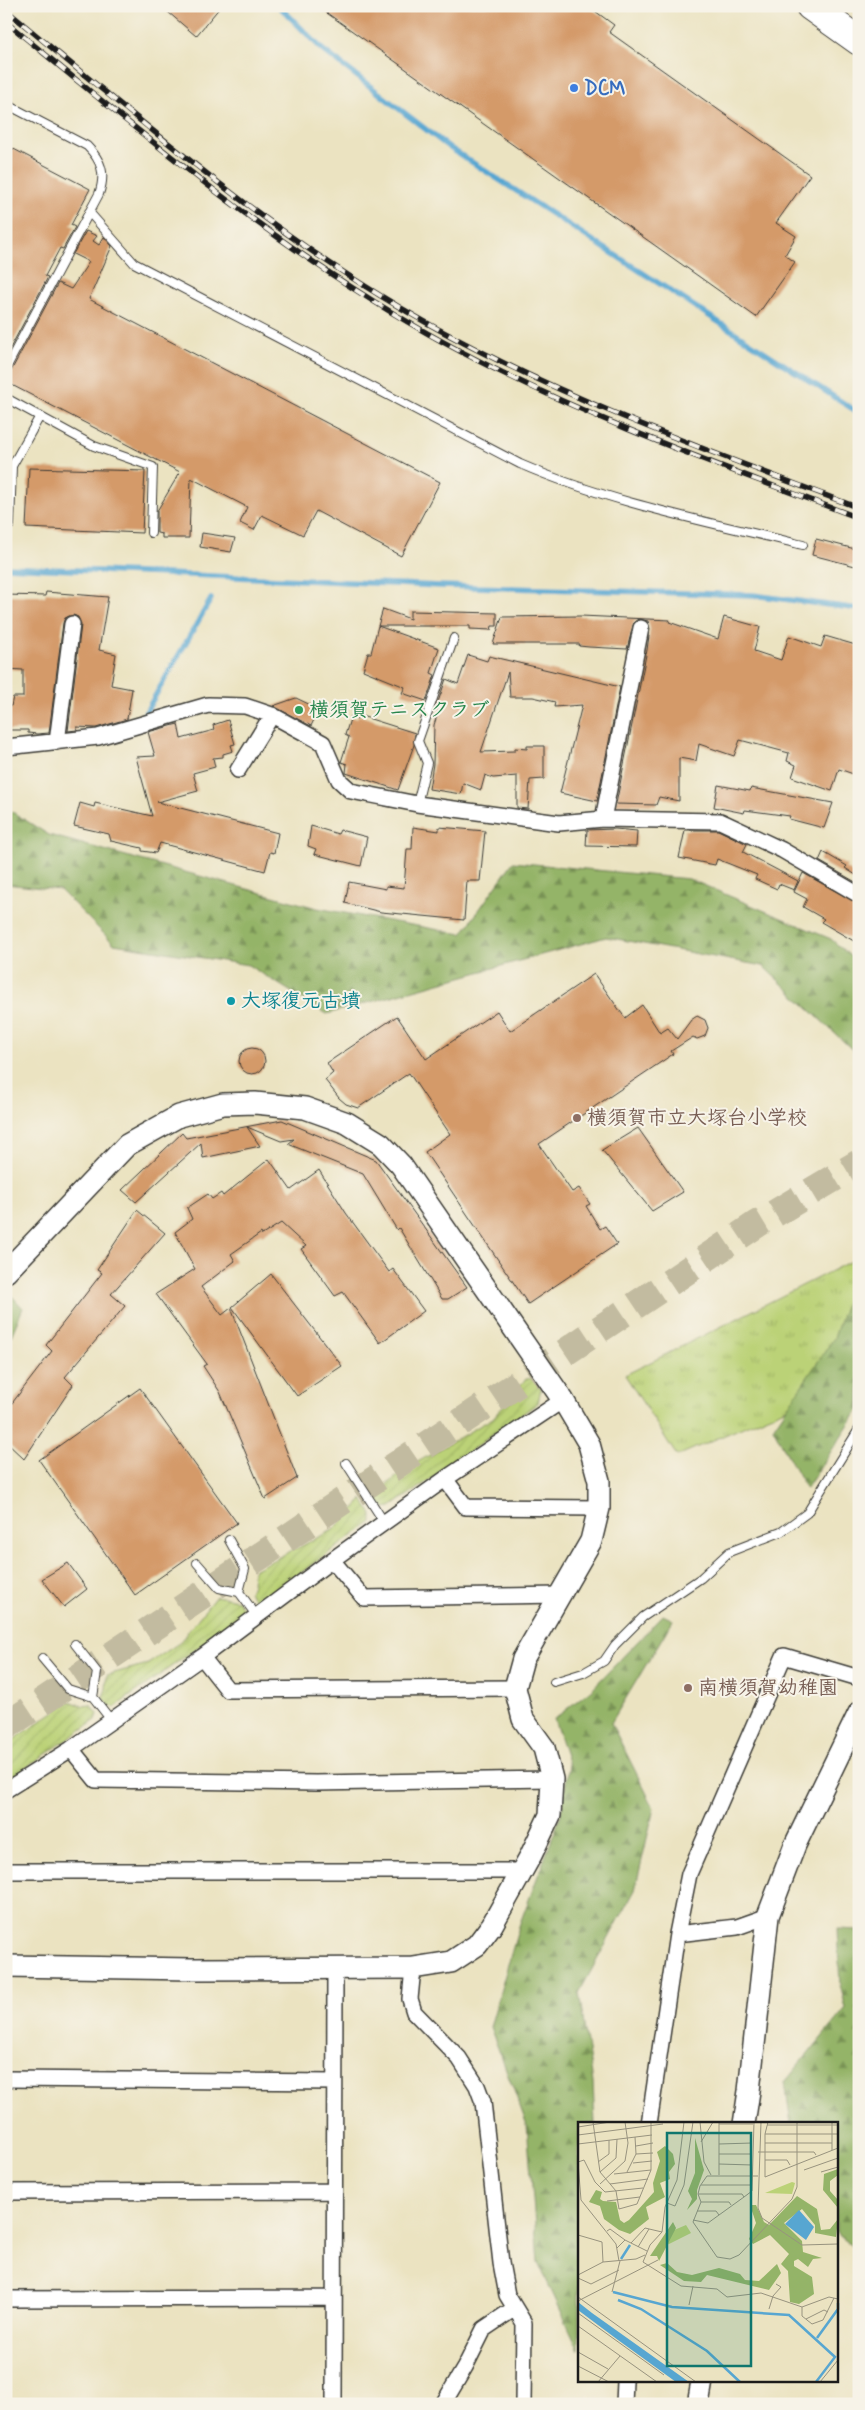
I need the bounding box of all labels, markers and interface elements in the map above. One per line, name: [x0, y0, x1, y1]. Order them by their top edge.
place label: DCM: [584, 75, 626, 102]
marker: DCM: [568, 82, 580, 94]
place label: 横須賀テニスクラブ: [309, 697, 489, 724]
marker: 横須賀テニスクラブ: [293, 704, 305, 716]
place label: 大塚復元古墳: [241, 988, 361, 1015]
marker: 大塚復元古墳: [225, 995, 237, 1007]
place label: 横須賀市立大塚台小学校: [587, 1105, 807, 1132]
marker: 横須賀市立大塚台小学校: [571, 1112, 583, 1124]
place label: 南横須賀幼稚園: [698, 1675, 838, 1702]
marker: 南横須賀幼稚園: [682, 1682, 694, 1694]
inset map: [578, 2122, 838, 2382]

